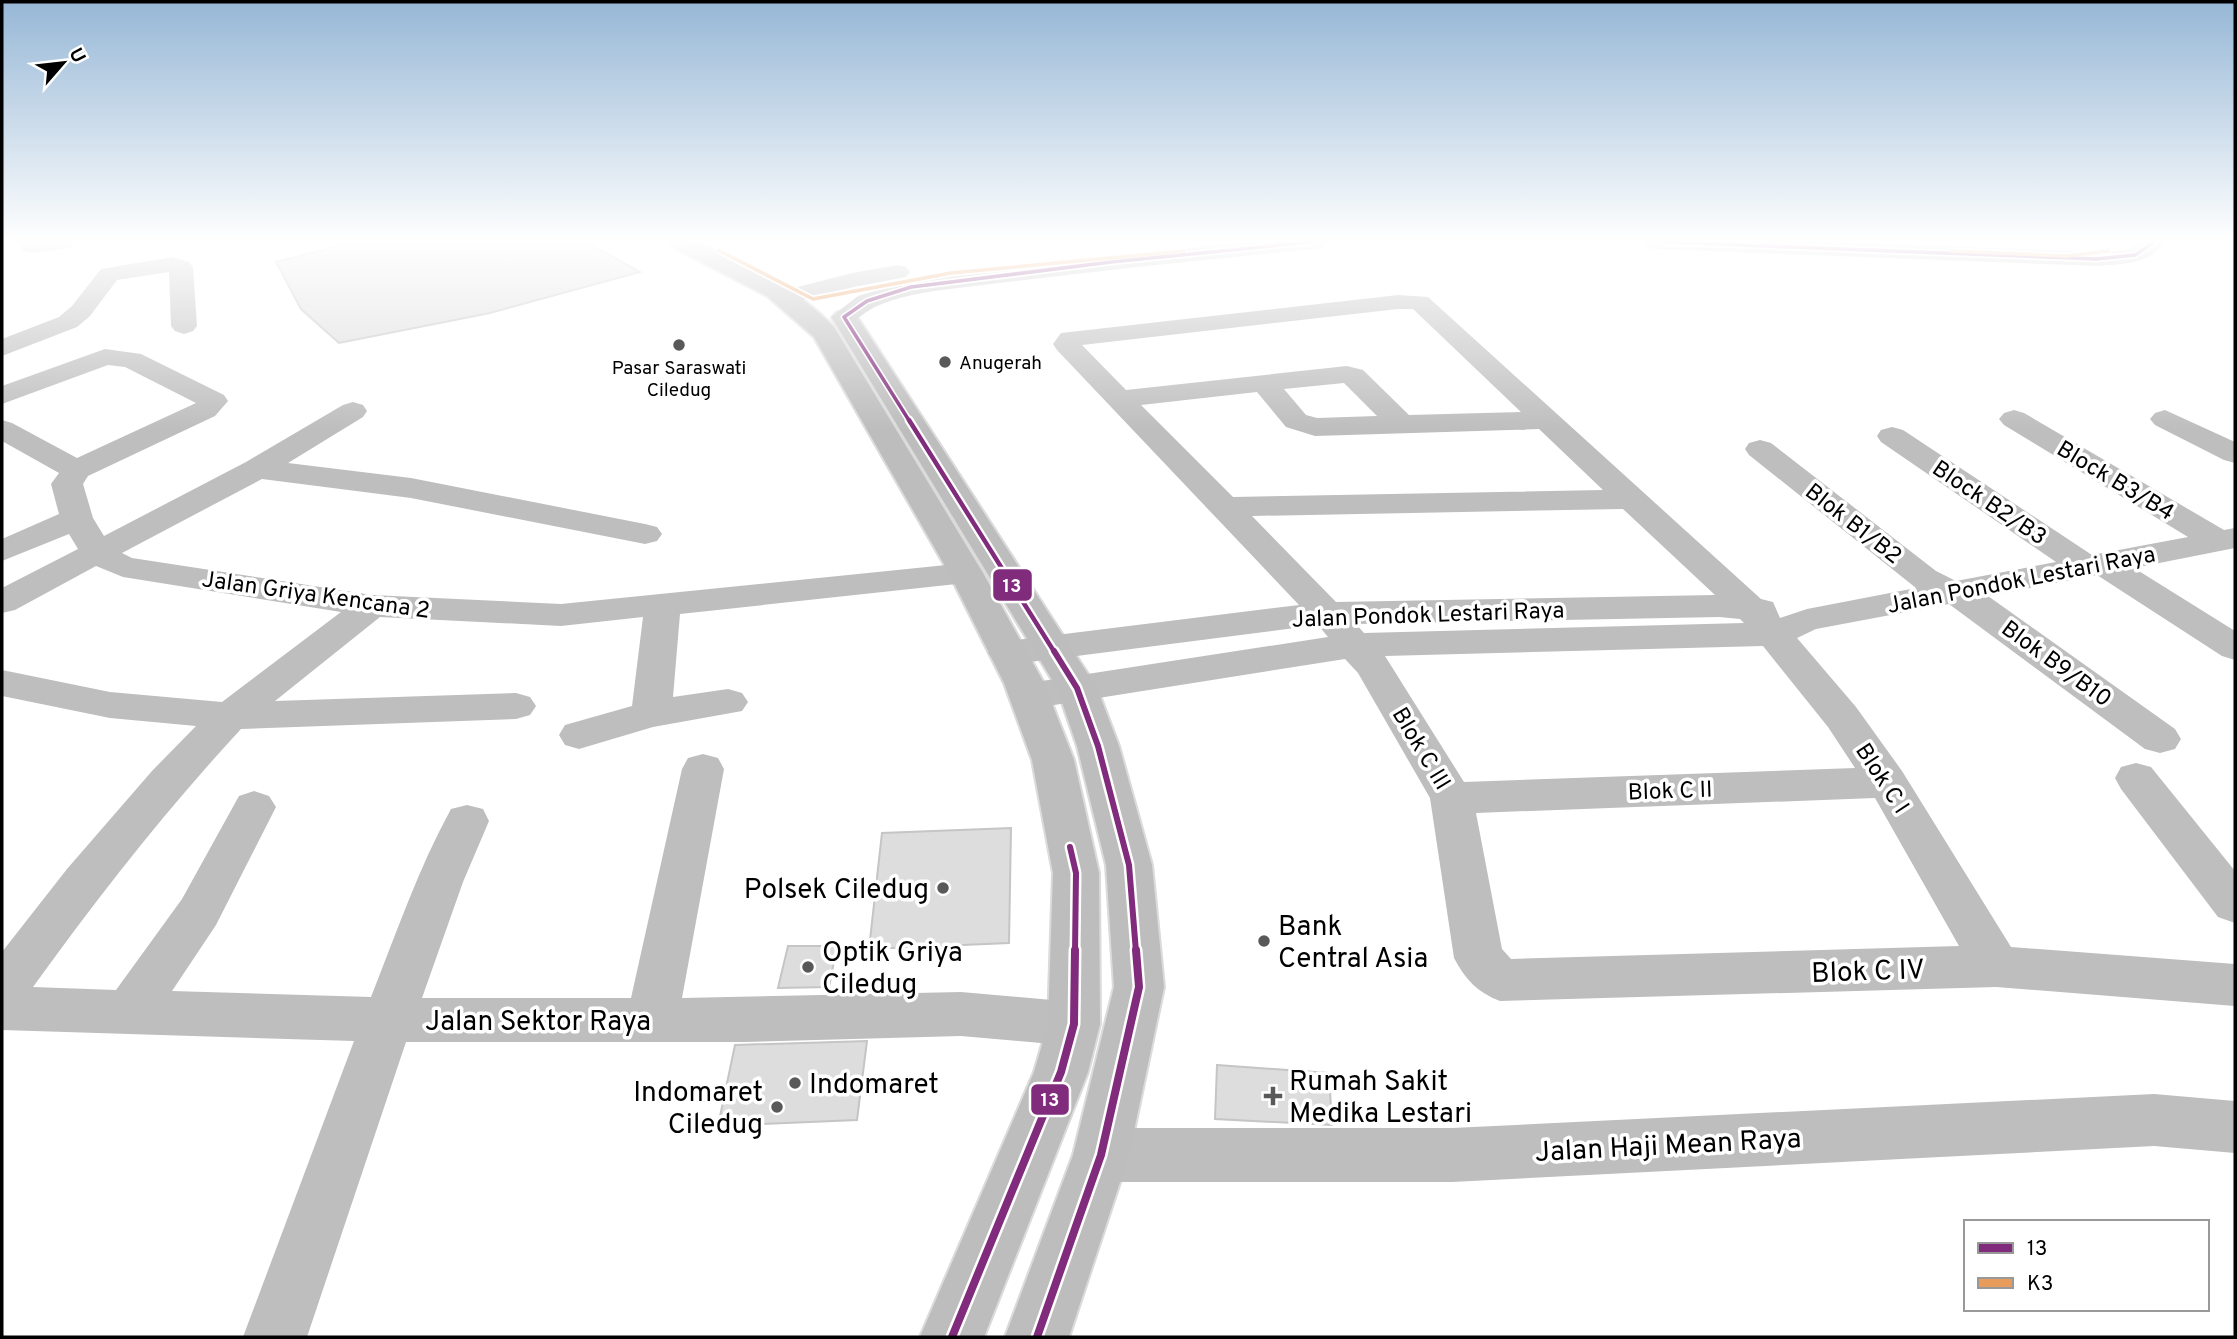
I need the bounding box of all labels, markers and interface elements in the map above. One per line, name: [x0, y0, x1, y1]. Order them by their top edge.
north arrow: [28, 28, 98, 98]
text: U: [62, 44, 90, 68]
marker: Pasar Saraswati Ciledug: [671, 337, 687, 353]
place label: Anugerah: [959, 352, 1042, 376]
marker: Anugerah: [937, 354, 953, 370]
place label: Pasar Saraswati Ciledug: [612, 357, 746, 403]
street label: Block B3/B4: [2051, 436, 2179, 529]
street label: Block B2/B3: [1926, 455, 2052, 553]
street label: Blok B1/B2: [1798, 478, 1907, 572]
street label: Jalan Pondok Lestari Raya: [1885, 541, 2158, 622]
street label: Jalan Griya Kencana 2: [200, 566, 432, 627]
line badge: 13: [992, 568, 1033, 602]
text: 13: [1003, 575, 1022, 599]
street label: Jalan Pondok Lestari Raya: [1291, 597, 1565, 636]
street label: Blok B9/B10: [1995, 615, 2116, 715]
street label: Blok C III: [1384, 703, 1456, 796]
street label: Blok C I: [1847, 739, 1914, 820]
street label: Blok C II: [1627, 777, 1713, 808]
place label: Polsek Ciledug: [744, 873, 929, 909]
marker: Polsek Ciledug: [935, 880, 951, 896]
place label: Bank Central Asia: [1278, 910, 1428, 978]
marker: Bank Central Asia: [1256, 933, 1272, 949]
place label: Optik Griya Ciledug: [822, 936, 963, 1004]
street label: Blok C IV: [1811, 953, 1925, 993]
marker: Optik Griya Ciledug: [800, 959, 816, 975]
street label: Jalan Sektor Raya: [425, 1005, 651, 1041]
place label: Rumah Sakit Medika Lestari: [1289, 1065, 1472, 1133]
place label: Indomaret: [809, 1068, 939, 1104]
marker: Indomaret: [787, 1075, 803, 1091]
place label: Indomaret Ciledug: [633, 1076, 763, 1144]
line badge: 13: [1030, 1083, 1070, 1116]
marker: Rumah Sakit Medika Lestari: [1263, 1086, 1283, 1106]
text: 13: [1041, 1089, 1060, 1113]
marker: Indomaret Ciledug: [769, 1099, 785, 1115]
street label: Jalan Haji Mean Raya: [1534, 1122, 1802, 1172]
legend: [1964, 1220, 2209, 1311]
text: 13: [2027, 1236, 2047, 1263]
text: K3: [2027, 1271, 2053, 1298]

